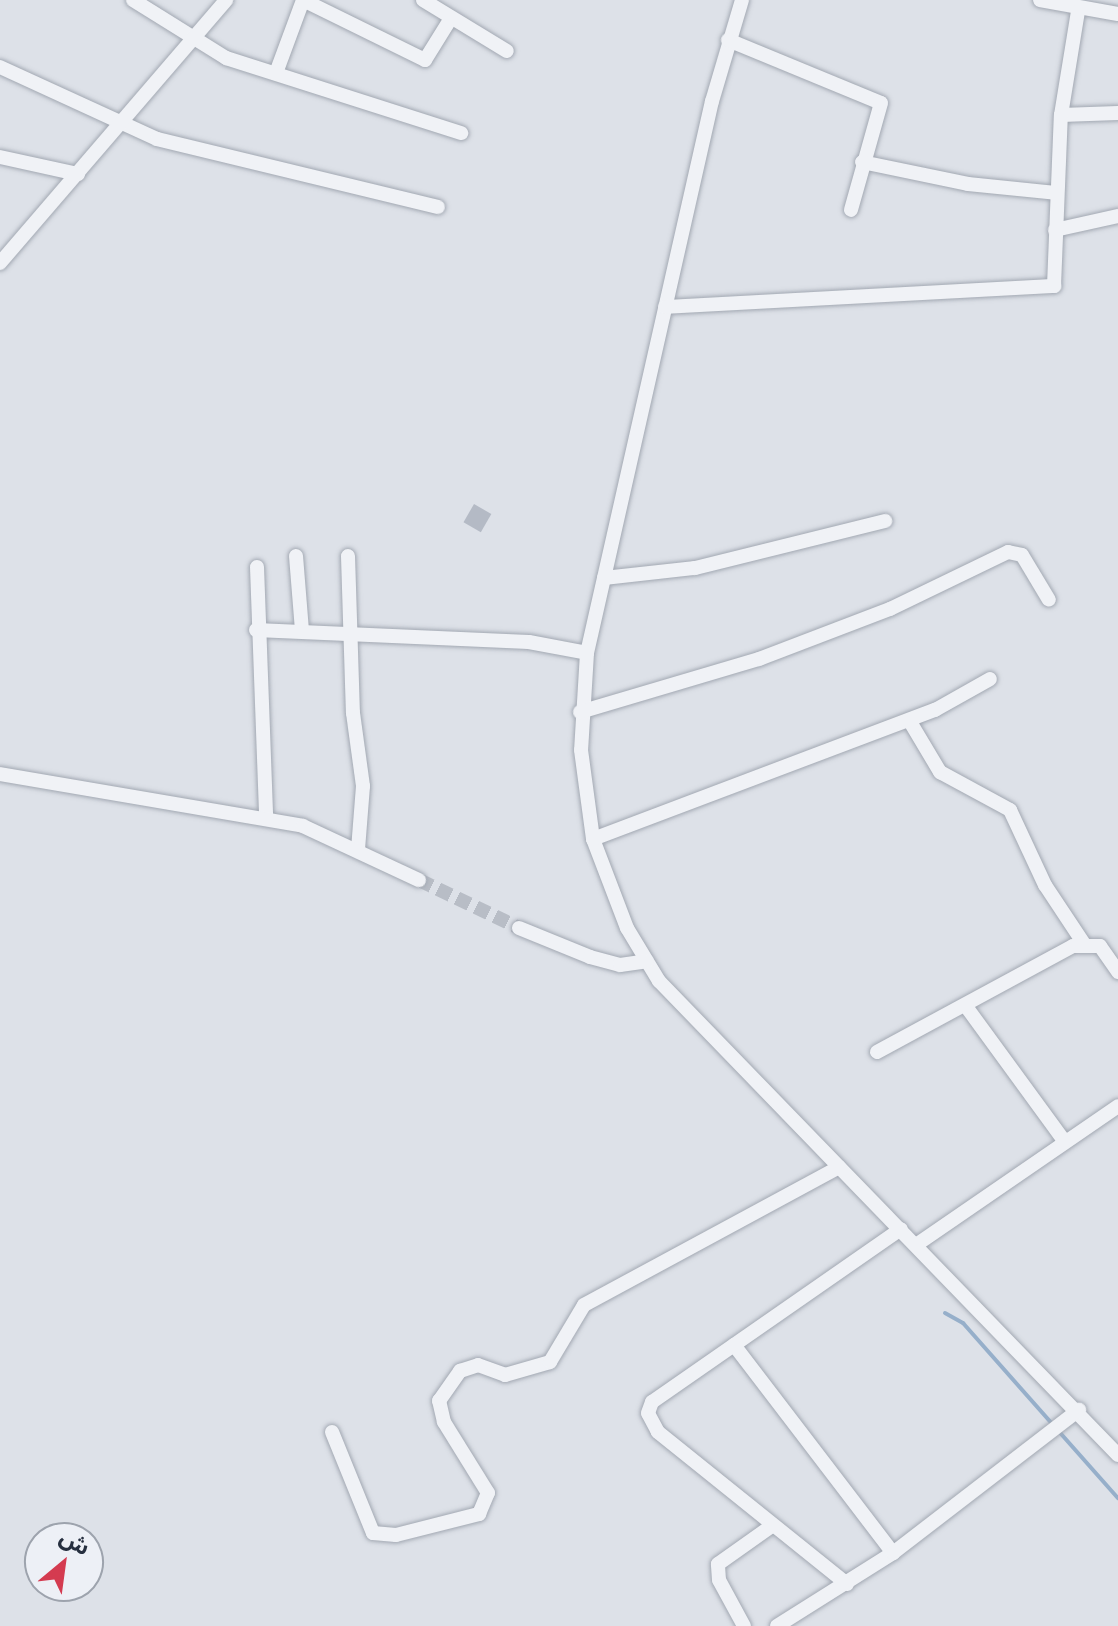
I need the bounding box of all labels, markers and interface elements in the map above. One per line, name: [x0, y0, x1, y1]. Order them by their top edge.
north arrow: [24, 1522, 104, 1602]
text: ش: [55, 1523, 95, 1561]

